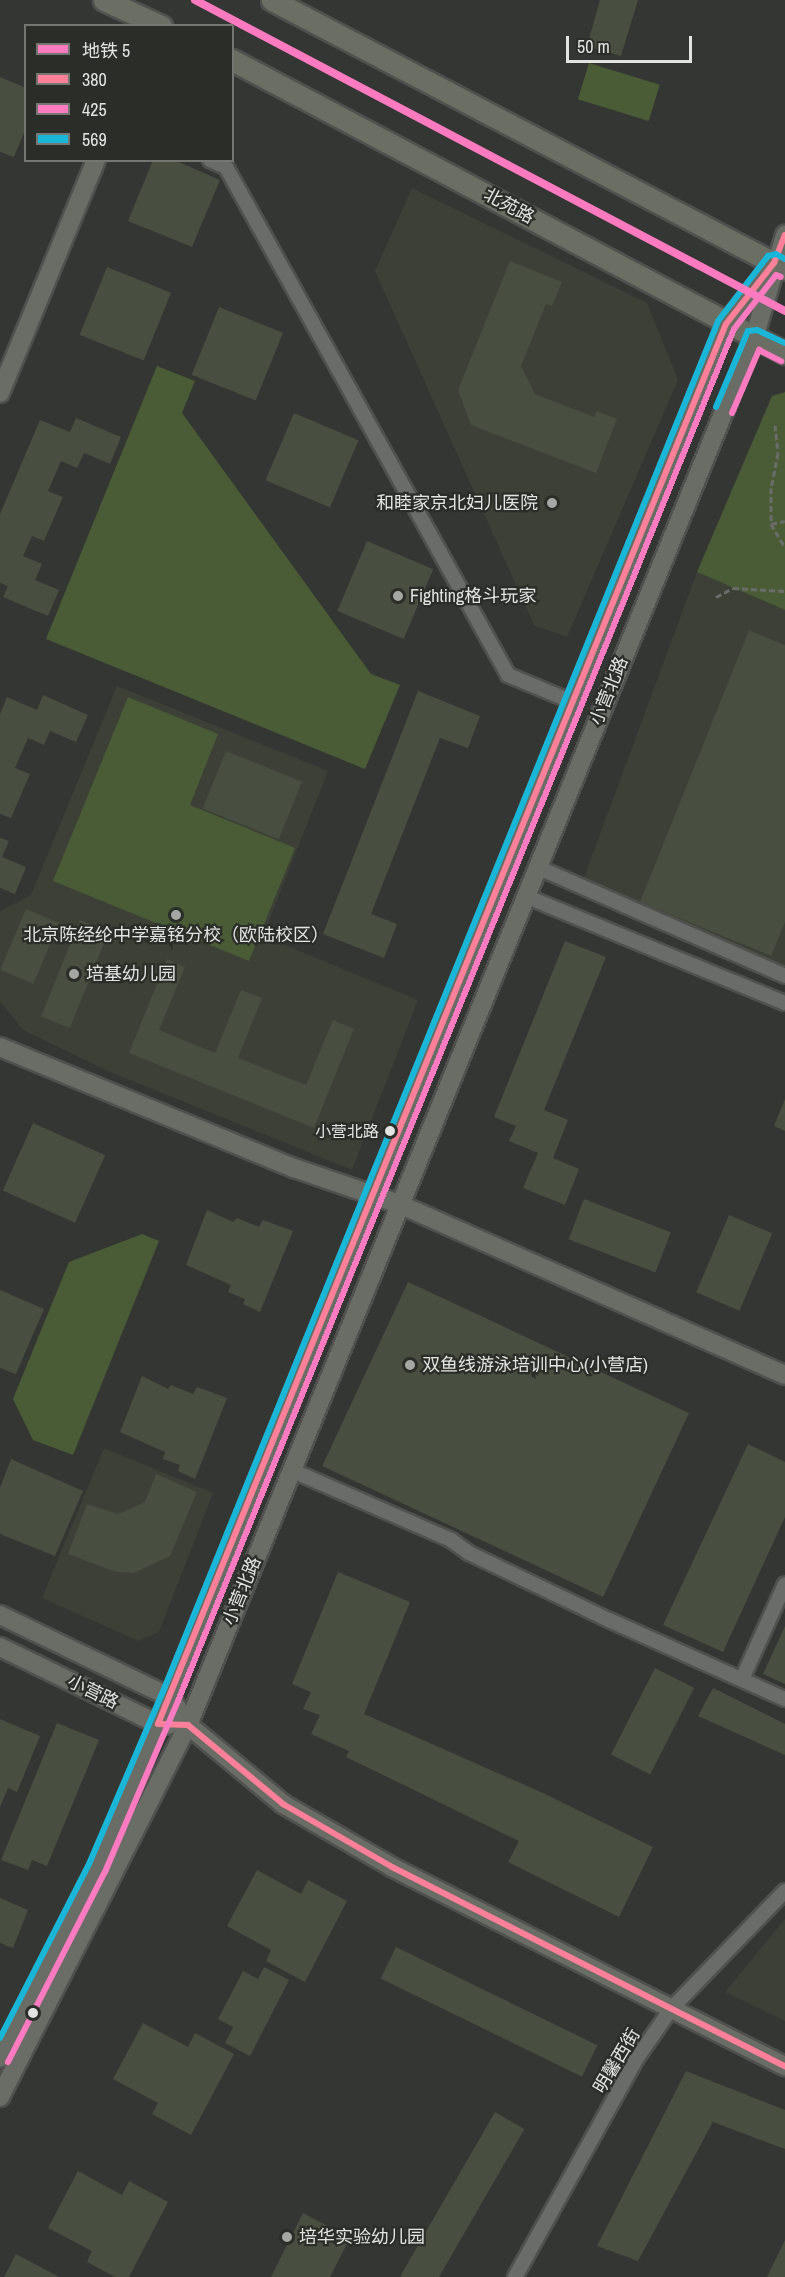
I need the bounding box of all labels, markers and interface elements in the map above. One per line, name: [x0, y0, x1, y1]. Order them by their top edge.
legend: [24, 24, 234, 162]
scale bar: [569, 24, 695, 62]
text: 50 m: [577, 34, 610, 59]
text: 地铁 5: [82, 38, 130, 63]
text: 380: [82, 67, 107, 92]
text: 425: [82, 97, 107, 122]
text: 569: [82, 127, 107, 152]
street label: 北苑路: [480, 184, 538, 228]
place label: 和睦家京北妇儿医院: [376, 492, 538, 514]
marker: 和睦家京北妇儿医院: [543, 494, 561, 512]
place label: Fighting格斗玩家: [410, 585, 536, 607]
marker: Fighting格斗玩家: [391, 589, 405, 603]
street label: 小营北路: [586, 654, 632, 728]
marker: 北京陈经纶中学嘉铭分校（欧陆校区）: [169, 908, 183, 922]
place label: 北京陈经纶中学嘉铭分校（欧陆校区）: [23, 924, 329, 946]
place label: 培基幼儿园: [86, 963, 176, 985]
marker: 培基幼儿园: [67, 967, 81, 981]
place label: 小营北路: [315, 1121, 379, 1141]
marker: 小营北路: [384, 1125, 396, 1137]
place label: 双鱼线游泳培训中心(小营店): [422, 1354, 648, 1376]
marker: 双鱼线游泳培训中心(小营店): [403, 1358, 417, 1372]
street label: 小营北路: [219, 1554, 265, 1628]
street label: 小营路: [64, 1670, 122, 1714]
unlabelled marker: [27, 2007, 39, 2019]
street label: 明馨西街: [589, 2025, 645, 2097]
place label: 培华实验幼儿园: [299, 2226, 425, 2248]
marker: 培华实验幼儿园: [280, 2230, 294, 2244]

